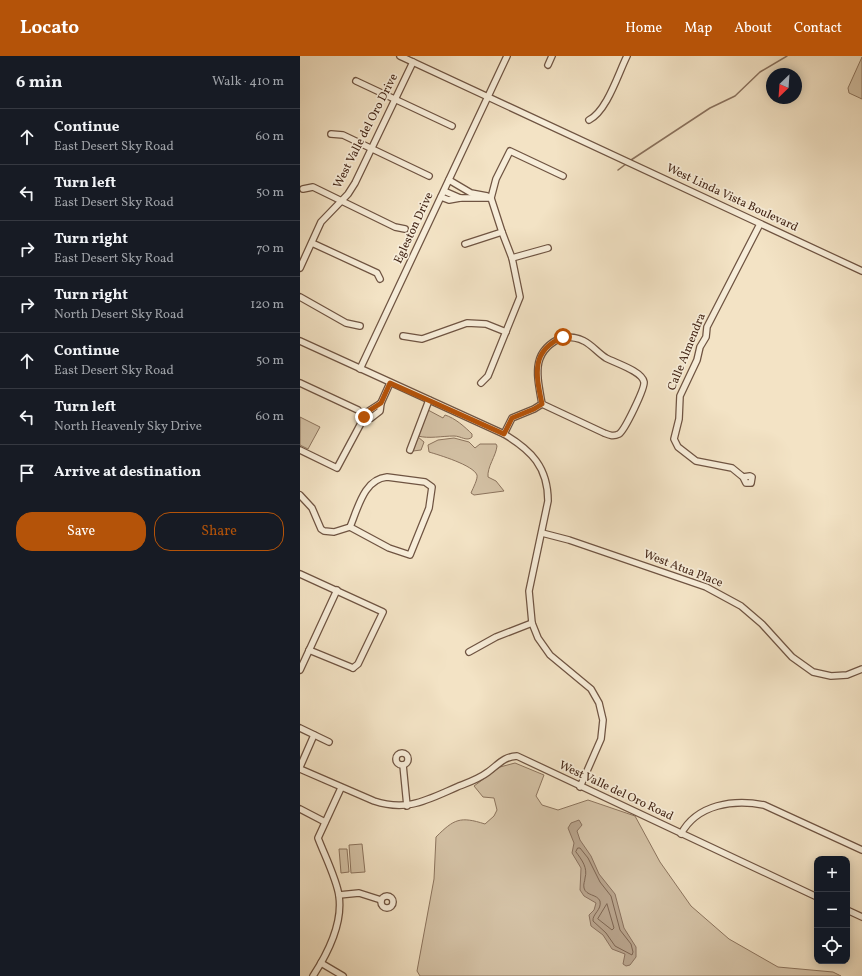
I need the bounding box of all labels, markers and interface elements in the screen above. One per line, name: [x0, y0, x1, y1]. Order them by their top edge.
text: Locato: [20, 15, 79, 41]
text: Home: [625, 19, 662, 38]
text: Map: [684, 19, 712, 38]
text: About: [734, 19, 772, 38]
text: Contact: [794, 19, 842, 38]
north arrow: [766, 68, 802, 104]
text: 6 min: [16, 71, 62, 94]
street label: West Valle del Oro Drive: [330, 71, 402, 191]
text: Walk · 410 m: [212, 73, 284, 91]
text: Continue: [54, 117, 119, 138]
icon: ahead: [16, 126, 38, 148]
text: 60 m: [256, 128, 284, 146]
text: East Desert Sky Road: [54, 138, 174, 156]
street label: West Linda Vista Boulevard: [664, 160, 801, 236]
text: Turn left: [54, 173, 116, 194]
icon: left: [16, 182, 38, 204]
text: 50 m: [256, 184, 284, 202]
street label: Egleston Drive: [390, 189, 438, 266]
text: East Desert Sky Road: [54, 194, 174, 212]
text: Turn right: [54, 229, 128, 250]
icon: right: [16, 238, 38, 260]
text: 70 m: [256, 240, 284, 258]
text: East Desert Sky Road: [54, 250, 174, 268]
text: Turn right: [54, 285, 128, 306]
icon: right: [16, 294, 38, 316]
text: 120 m: [250, 296, 284, 314]
text: North Desert Sky Road: [54, 306, 184, 324]
street label: Calle Almendra: [664, 311, 710, 393]
route start: [554, 328, 572, 346]
text: Continue: [54, 341, 119, 362]
icon: ahead: [16, 350, 38, 372]
text: 50 m: [256, 352, 284, 370]
text: East Desert Sky Road: [54, 362, 174, 380]
text: Turn left: [54, 397, 116, 418]
icon: left: [16, 406, 38, 428]
text: 60 m: [256, 408, 284, 426]
route end: [355, 408, 373, 426]
text: North Heavenly Sky Drive: [54, 418, 202, 436]
icon: arrive: [16, 462, 38, 484]
text: Arrive at destination: [54, 462, 201, 483]
button: Save: [16, 512, 146, 551]
button: Share: [154, 512, 284, 551]
street label: West Atua Place: [641, 547, 725, 592]
street label: West Valle del Oro Road: [556, 757, 676, 825]
map controls: [814, 856, 850, 964]
button: +: [814, 856, 850, 892]
button: −: [814, 892, 850, 928]
button: locate: [814, 928, 850, 964]

